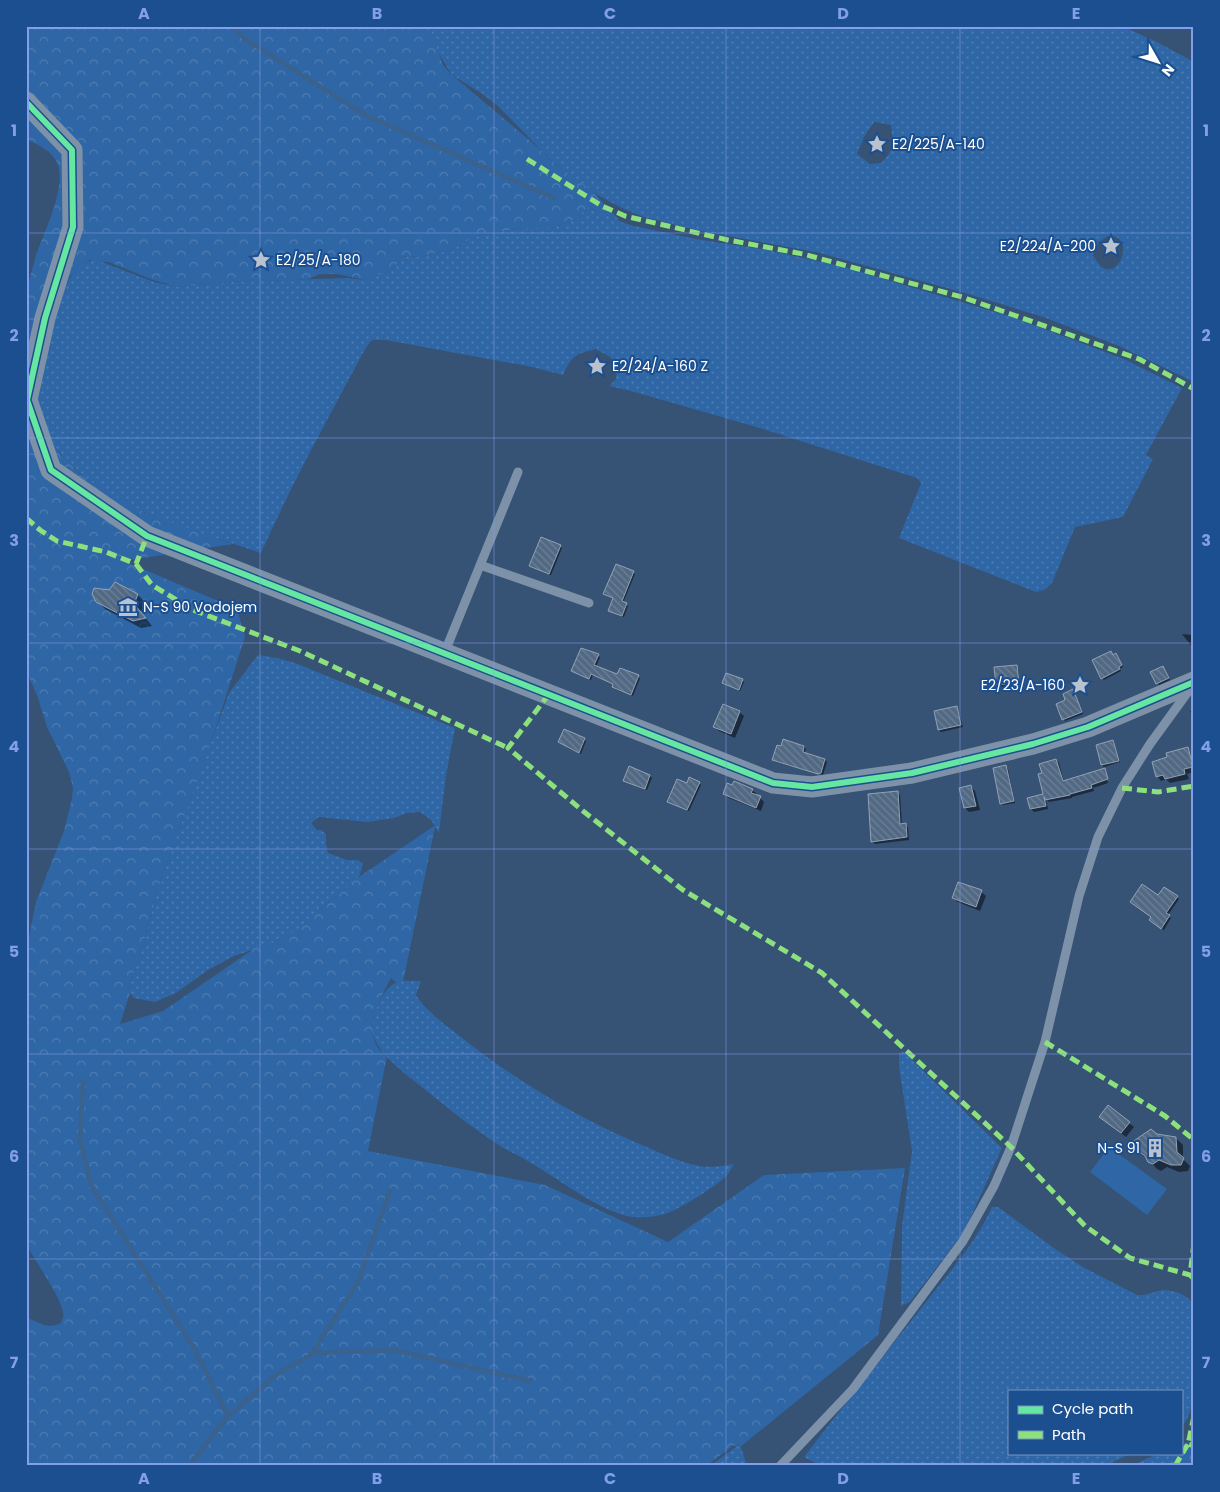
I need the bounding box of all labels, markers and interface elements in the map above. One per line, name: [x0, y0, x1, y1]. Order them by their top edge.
text: A: [138, 2, 150, 25]
text: B: [372, 2, 382, 25]
text: C: [604, 2, 616, 25]
text: D: [837, 2, 849, 25]
text: E: [1072, 2, 1080, 25]
north arrow: [1132, 38, 1182, 88]
text: N: [1157, 60, 1179, 81]
text: 1: [11, 119, 17, 142]
text: 1: [1203, 119, 1209, 142]
place icon: E2/225/A-140: [866, 133, 888, 155]
place label: E2/225/A-140: [892, 134, 985, 154]
place icon: E2/224/A-200: [1100, 235, 1122, 257]
place label: E2/224/A-200: [1000, 236, 1096, 256]
place icon: E2/25/A-180: [250, 249, 272, 271]
place label: E2/25/A-180: [276, 250, 361, 270]
text: 2: [9, 324, 19, 347]
text: 2: [1201, 324, 1211, 347]
place icon: E2/24/A-160 Z: [586, 355, 608, 377]
place label: E2/24/A-160 Z: [612, 356, 708, 376]
text: 3: [9, 529, 19, 552]
text: 3: [1201, 529, 1211, 552]
museum icon: N-S 90 Vodojem: [117, 596, 139, 618]
place label: N-S 90 Vodojem: [143, 597, 257, 617]
place icon: E2/23/A-160: [1069, 674, 1091, 696]
place label: E2/23/A-160: [981, 675, 1065, 695]
text: 4: [9, 735, 20, 758]
text: 4: [1201, 735, 1212, 758]
text: 5: [9, 940, 19, 963]
text: 5: [1201, 940, 1211, 963]
building icon: N-S 91: [1144, 1137, 1166, 1159]
place label: N-S 91: [1097, 1138, 1140, 1158]
text: 6: [9, 1145, 19, 1168]
text: 6: [1201, 1145, 1211, 1168]
text: 7: [10, 1351, 19, 1374]
text: 7: [1202, 1351, 1211, 1374]
legend: [1008, 1390, 1182, 1454]
text: Cycle path: [1052, 1398, 1133, 1419]
text: Path: [1052, 1424, 1086, 1445]
text: A: [138, 1467, 150, 1490]
text: B: [372, 1467, 382, 1490]
text: C: [604, 1467, 616, 1490]
text: D: [837, 1467, 849, 1490]
text: E: [1072, 1467, 1080, 1490]

